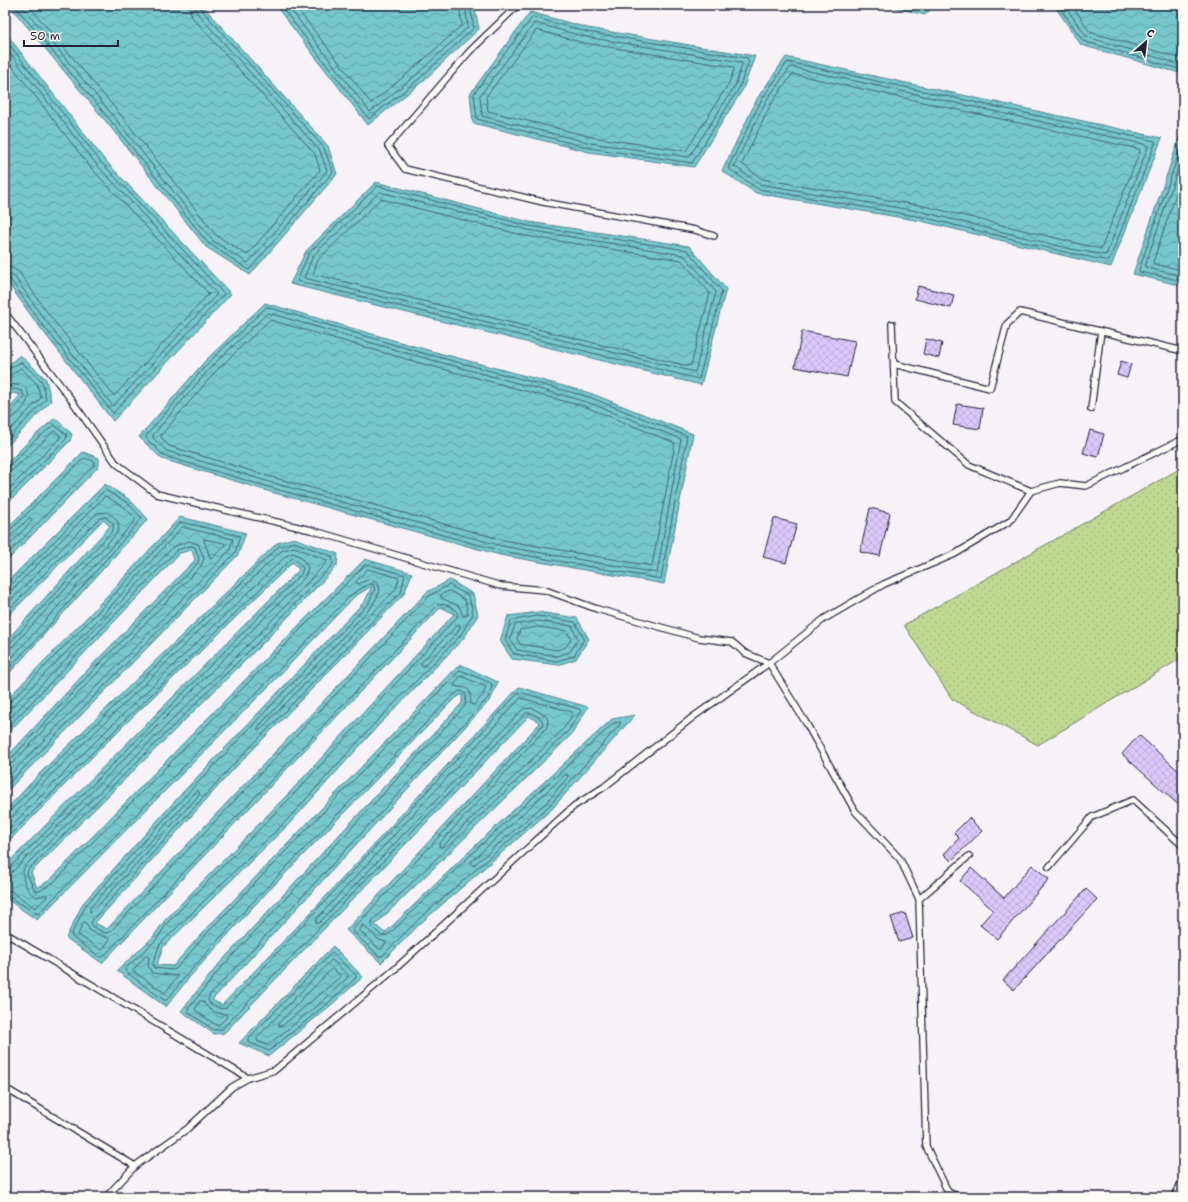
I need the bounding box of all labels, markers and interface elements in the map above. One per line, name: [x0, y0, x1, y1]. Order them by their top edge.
scale bar: [24, 22, 118, 48]
north arrow: [1126, 22, 1166, 62]
text: С: [1144, 25, 1157, 42]
text: 50 m: [30, 28, 60, 44]

